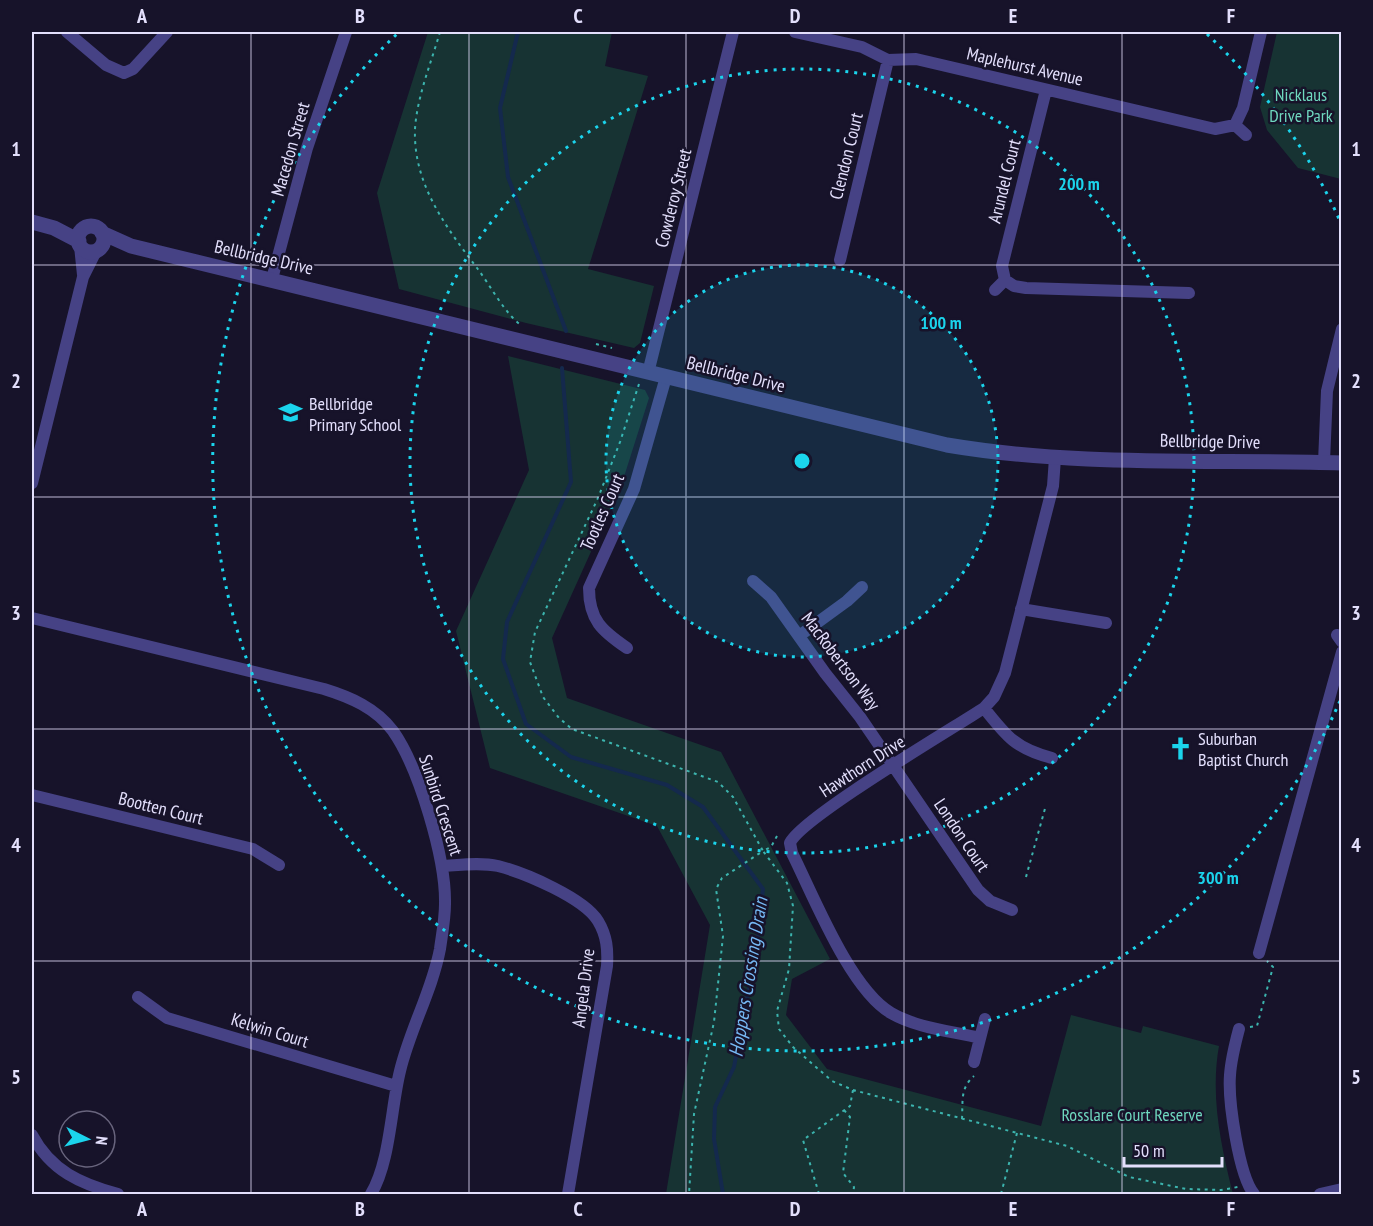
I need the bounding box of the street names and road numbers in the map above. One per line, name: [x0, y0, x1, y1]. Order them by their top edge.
street label: Maplehurst Avenue: [965, 41, 1085, 91]
street label: Macedon Street: [266, 99, 314, 199]
street label: Clendon Court: [824, 110, 868, 202]
street label: Arundel Court: [982, 136, 1026, 226]
street label: Cowderoy Street: [650, 146, 696, 250]
street label: Bellbridge Drive: [212, 234, 316, 280]
street label: Bellbridge Drive: [684, 351, 788, 397]
street label: Bellbridge Drive: [1160, 429, 1260, 453]
street label: Tootles Court: [575, 470, 629, 554]
street label: MacRobertson Way: [797, 607, 886, 715]
street label: Hawthorn Drive: [815, 730, 909, 802]
street label: Sunbird Crescent: [414, 752, 468, 858]
street label: Bootten Court: [116, 786, 206, 830]
street label: London Court: [929, 794, 995, 876]
street label: Angela Drive: [567, 947, 599, 1029]
street label: Kelwin Court: [229, 1007, 312, 1053]

